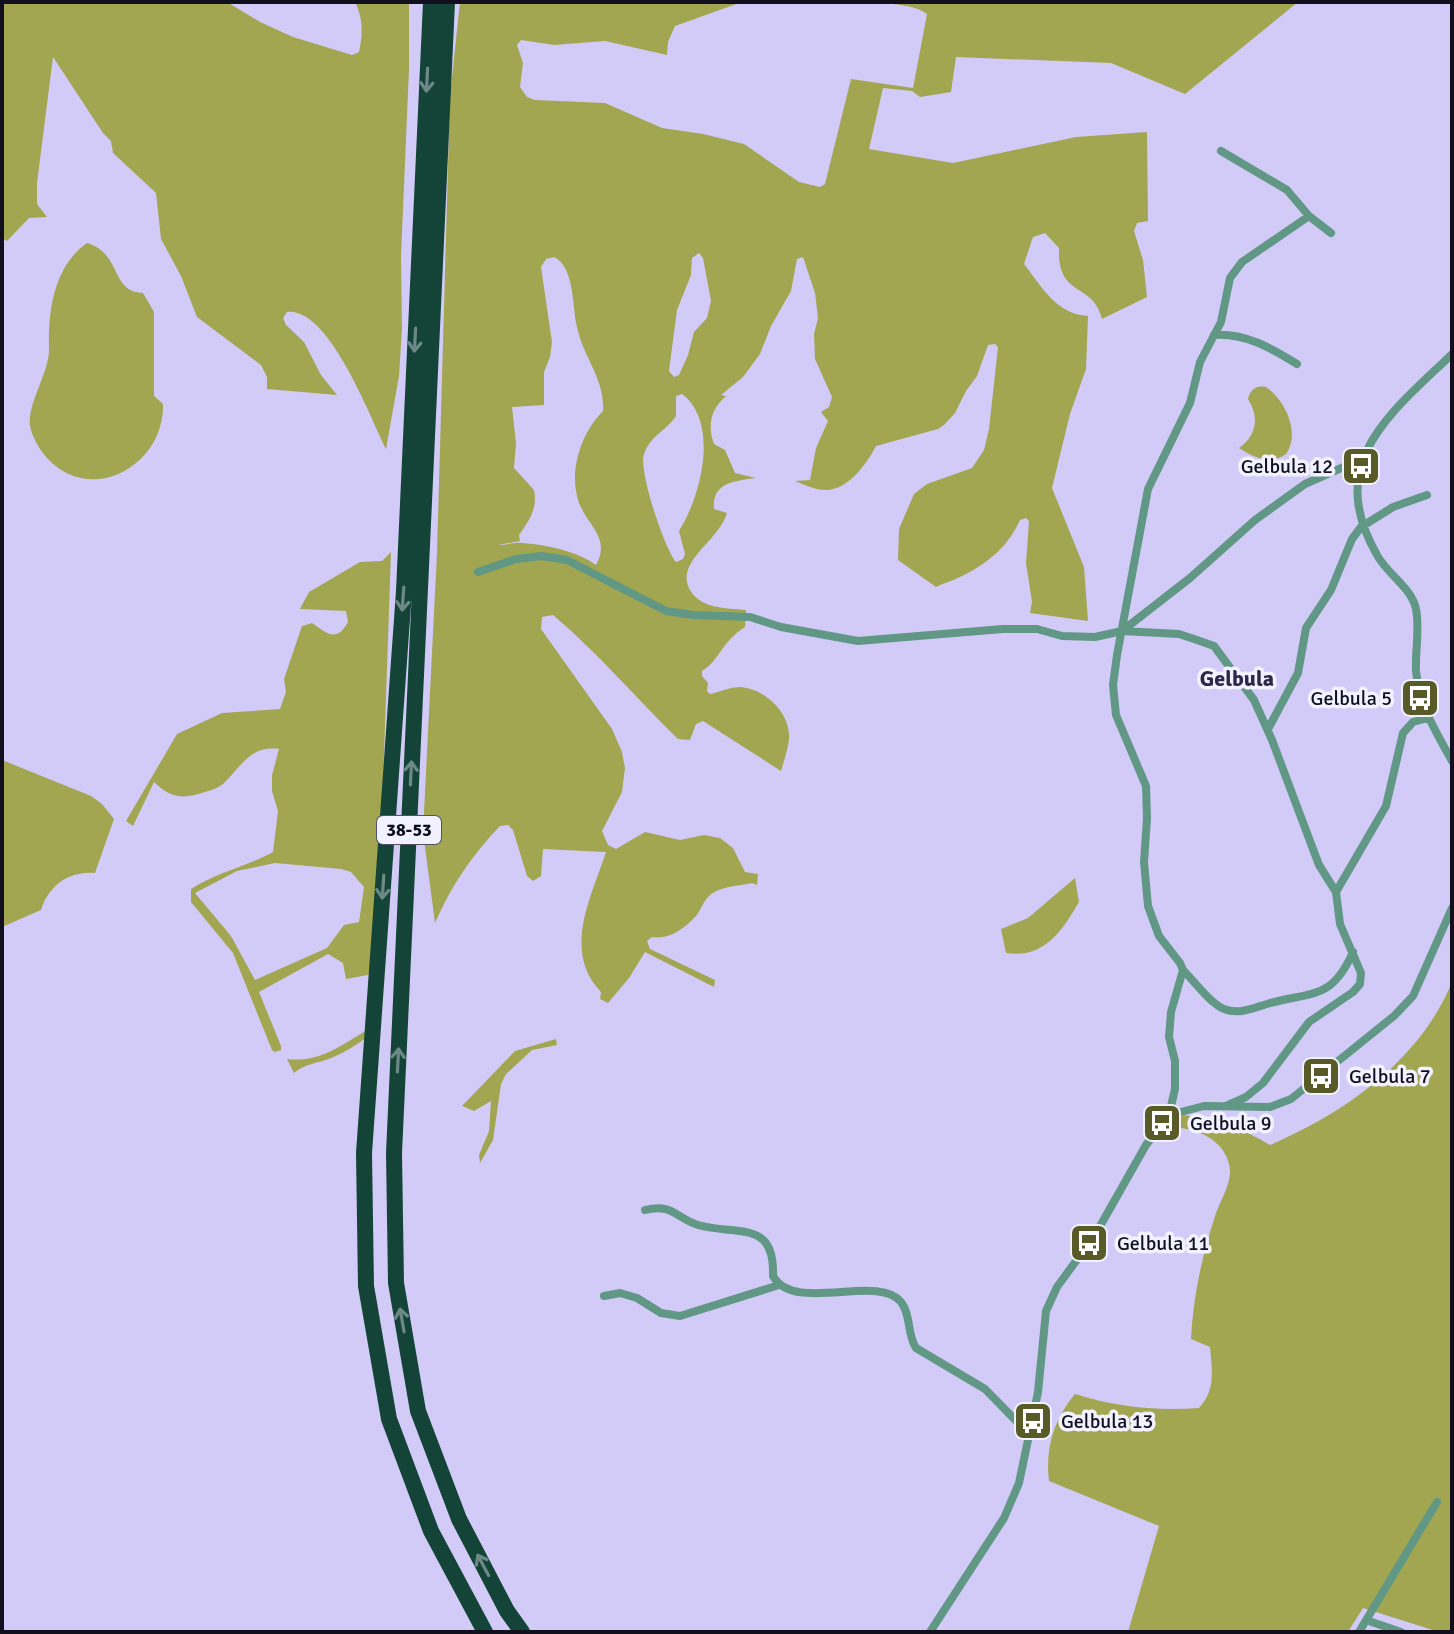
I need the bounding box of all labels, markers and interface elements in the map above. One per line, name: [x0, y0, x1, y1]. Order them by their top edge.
one-way arrow: [420, 66, 435, 93]
one-way arrow: [408, 326, 423, 353]
bus stop icon: Gelbula 12: [1340, 445, 1382, 487]
place label: Gelbula 12: [1241, 454, 1333, 479]
one-way arrow: [395, 585, 410, 612]
district label: Gelbula: [1200, 665, 1274, 692]
bus stop icon: Gelbula 5: [1399, 677, 1441, 719]
place label: Gelbula 5: [1311, 686, 1392, 711]
one-way arrow: [404, 760, 419, 787]
road number: 38-53: [377, 816, 441, 844]
one-way arrow: [375, 873, 390, 900]
one-way arrow: [391, 1047, 406, 1074]
bus stop icon: Gelbula 7: [1300, 1055, 1342, 1097]
place label: Gelbula 7: [1349, 1064, 1430, 1089]
bus stop icon: Gelbula 9: [1141, 1102, 1183, 1144]
place label: Gelbula 9: [1190, 1111, 1271, 1136]
bus stop icon: Gelbula 11: [1068, 1222, 1110, 1264]
place label: Gelbula 11: [1117, 1231, 1209, 1256]
one-way arrow: [394, 1307, 409, 1333]
bus stop icon: Gelbula 13: [1012, 1400, 1054, 1442]
place label: Gelbula 13: [1061, 1409, 1153, 1434]
one-way arrow: [474, 1554, 490, 1577]

